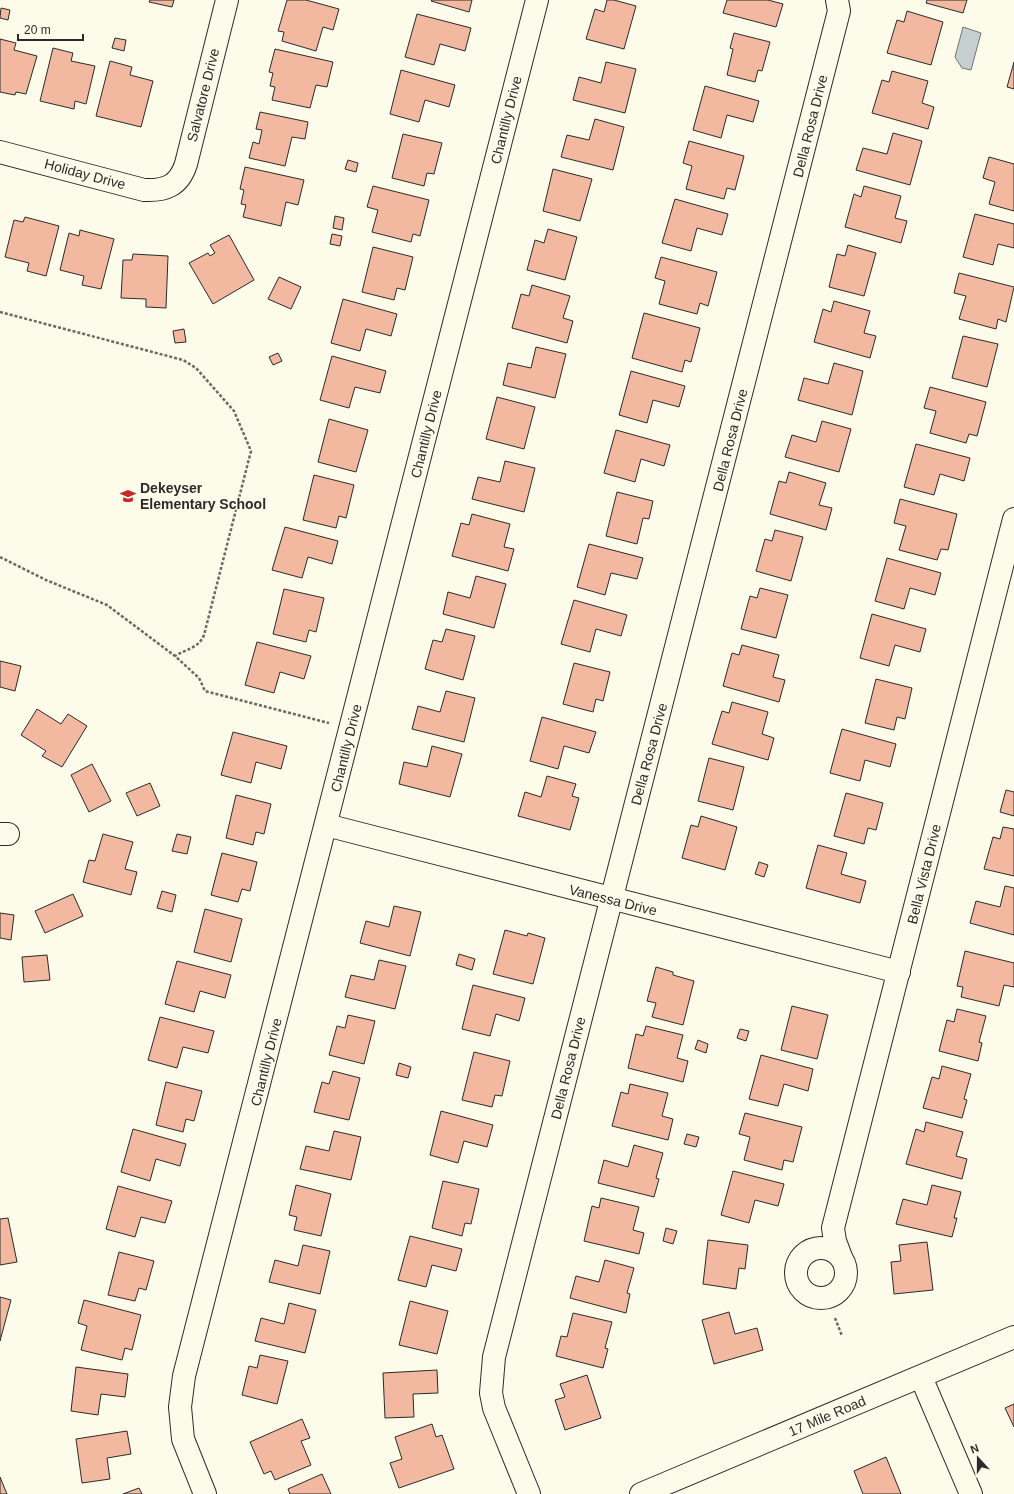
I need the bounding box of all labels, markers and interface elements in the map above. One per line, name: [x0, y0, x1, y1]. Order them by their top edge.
scale bar: [18, 16, 83, 42]
text: 20 m: [24, 23, 51, 37]
street label: Salvatore Drive: [184, 46, 222, 143]
street label: Della Rosa Drive: [790, 73, 831, 179]
street label: Chantilly Drive: [487, 74, 525, 166]
street label: Holiday Drive: [43, 155, 127, 193]
street label: Della Rosa Drive: [710, 387, 751, 493]
street label: Chantilly Drive: [407, 388, 445, 480]
place label: Dekeyser Elementary School: [140, 480, 266, 512]
school or university icon: Dekeyser Elementary School: [119, 487, 137, 505]
street label: Della Rosa Drive: [628, 701, 670, 807]
street label: Chantilly Drive: [327, 702, 365, 794]
street label: Bella Vista Drive: [904, 822, 944, 926]
street label: Vanessa Drive: [567, 881, 659, 919]
street label: Della Rosa Drive: [548, 1015, 589, 1121]
street label: Chantilly Drive: [247, 1016, 285, 1108]
street label: 17 Mile Road: [786, 1393, 868, 1439]
north arrow: [958, 1438, 998, 1478]
text: N: [969, 1442, 980, 1456]

